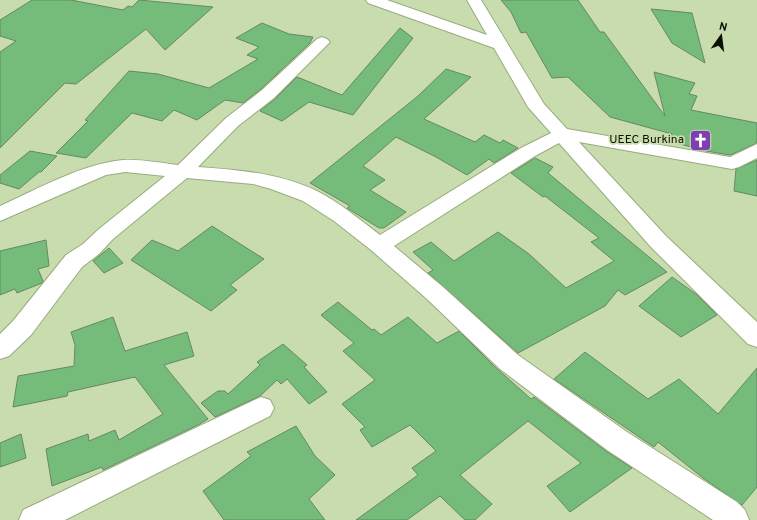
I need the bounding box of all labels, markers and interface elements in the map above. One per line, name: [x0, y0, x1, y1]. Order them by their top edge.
north arrow: [701, 16, 741, 56]
text: N: [718, 20, 729, 35]
church icon: UEEC Burkina: [687, 127, 713, 153]
place label: UEEC Burkina: [609, 132, 684, 148]

